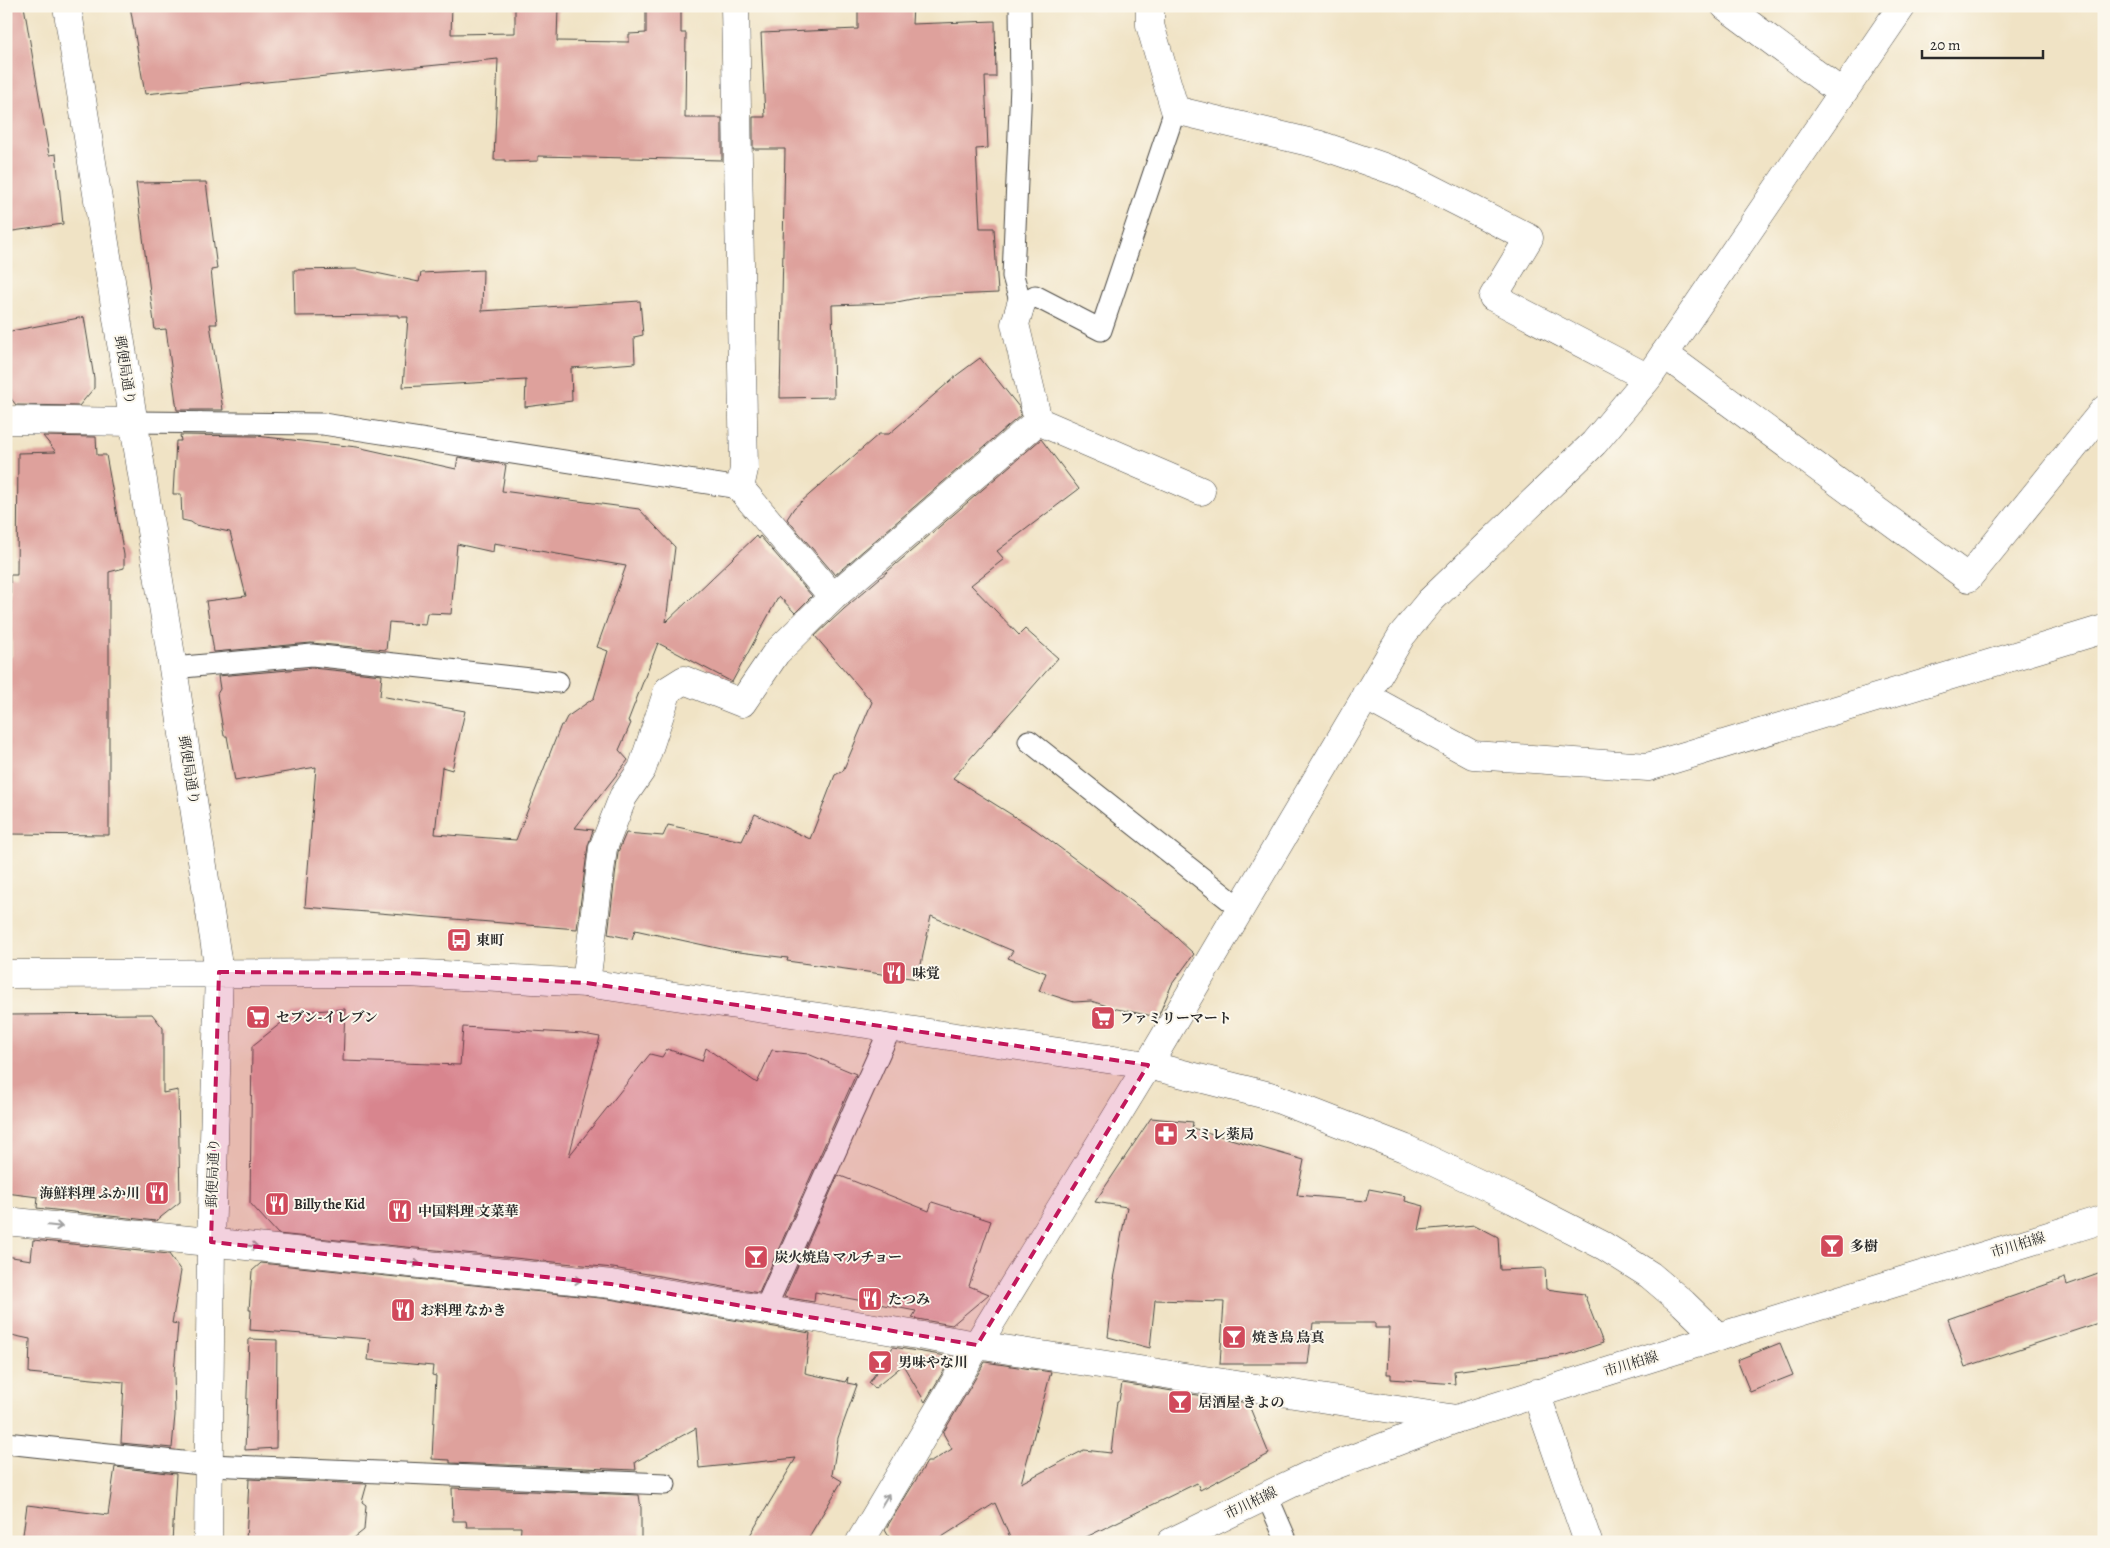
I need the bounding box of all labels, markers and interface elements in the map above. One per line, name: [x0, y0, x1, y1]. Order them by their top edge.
scale bar: [1922, 28, 2044, 60]
text: 20 m: [1930, 35, 1961, 55]
street label: 郵便局通り: [110, 334, 140, 406]
street label: 郵便局通り: [174, 734, 204, 806]
bus stop icon: 東町: [446, 927, 472, 953]
place label: 東町: [476, 931, 505, 950]
restaurant icon: 味覚: [881, 960, 907, 986]
place label: 味覚: [912, 964, 940, 983]
supermarket icon: セブン-イレブン: [245, 1004, 271, 1030]
supermarket icon: ファミリーマート: [1090, 1005, 1116, 1031]
place label: セブン-イレブン: [276, 1008, 378, 1027]
place label: ファミリーマート: [1120, 1009, 1232, 1028]
pharmacy icon: スミレ薬局: [1153, 1121, 1179, 1147]
place label: スミレ薬局: [1184, 1125, 1254, 1144]
street label: 郵便局通り: [202, 1138, 224, 1208]
restaurant icon: 海鮮料理 ふか川: [144, 1180, 170, 1206]
place label: 海鮮料理 ふか川: [40, 1184, 140, 1203]
restaurant icon: Billy the Kid: [264, 1191, 290, 1217]
place label: Billy the Kid: [294, 1195, 365, 1214]
restaurant icon: 中国料理 文菜華: [387, 1198, 413, 1224]
place label: 中国料理 文菜華: [418, 1202, 518, 1221]
one-way arrow: [46, 1221, 62, 1231]
street label: 市川柏線: [1988, 1228, 2048, 1262]
bar icon: 多樹: [1819, 1233, 1845, 1259]
place label: 多樹: [1850, 1237, 1878, 1256]
one-way arrow: [243, 1241, 259, 1251]
bar icon: 炭火焼鳥 マルチョー: [743, 1244, 769, 1270]
place label: 炭火焼鳥 マルチョー: [774, 1248, 902, 1267]
one-way arrow: [405, 1258, 421, 1268]
one-way arrow: [566, 1275, 582, 1285]
restaurant icon: たつみ: [857, 1286, 883, 1312]
place label: たつみ: [888, 1290, 930, 1309]
restaurant icon: お料理 なかき: [390, 1297, 416, 1323]
place label: お料理 なかき: [420, 1301, 506, 1320]
bar icon: 焼き鳥 鳥真: [1221, 1324, 1247, 1350]
place label: 焼き鳥 鳥真: [1252, 1328, 1324, 1347]
street label: 市川柏線: [1601, 1347, 1661, 1381]
bar icon: 男味やな川: [867, 1349, 893, 1375]
place label: 男味やな川: [898, 1353, 968, 1372]
bar icon: 居酒屋 きよの: [1167, 1389, 1193, 1415]
place label: 居酒屋 きよの: [1198, 1393, 1284, 1412]
street label: 市川柏線: [1222, 1482, 1280, 1524]
one-way arrow: [881, 1493, 891, 1507]

